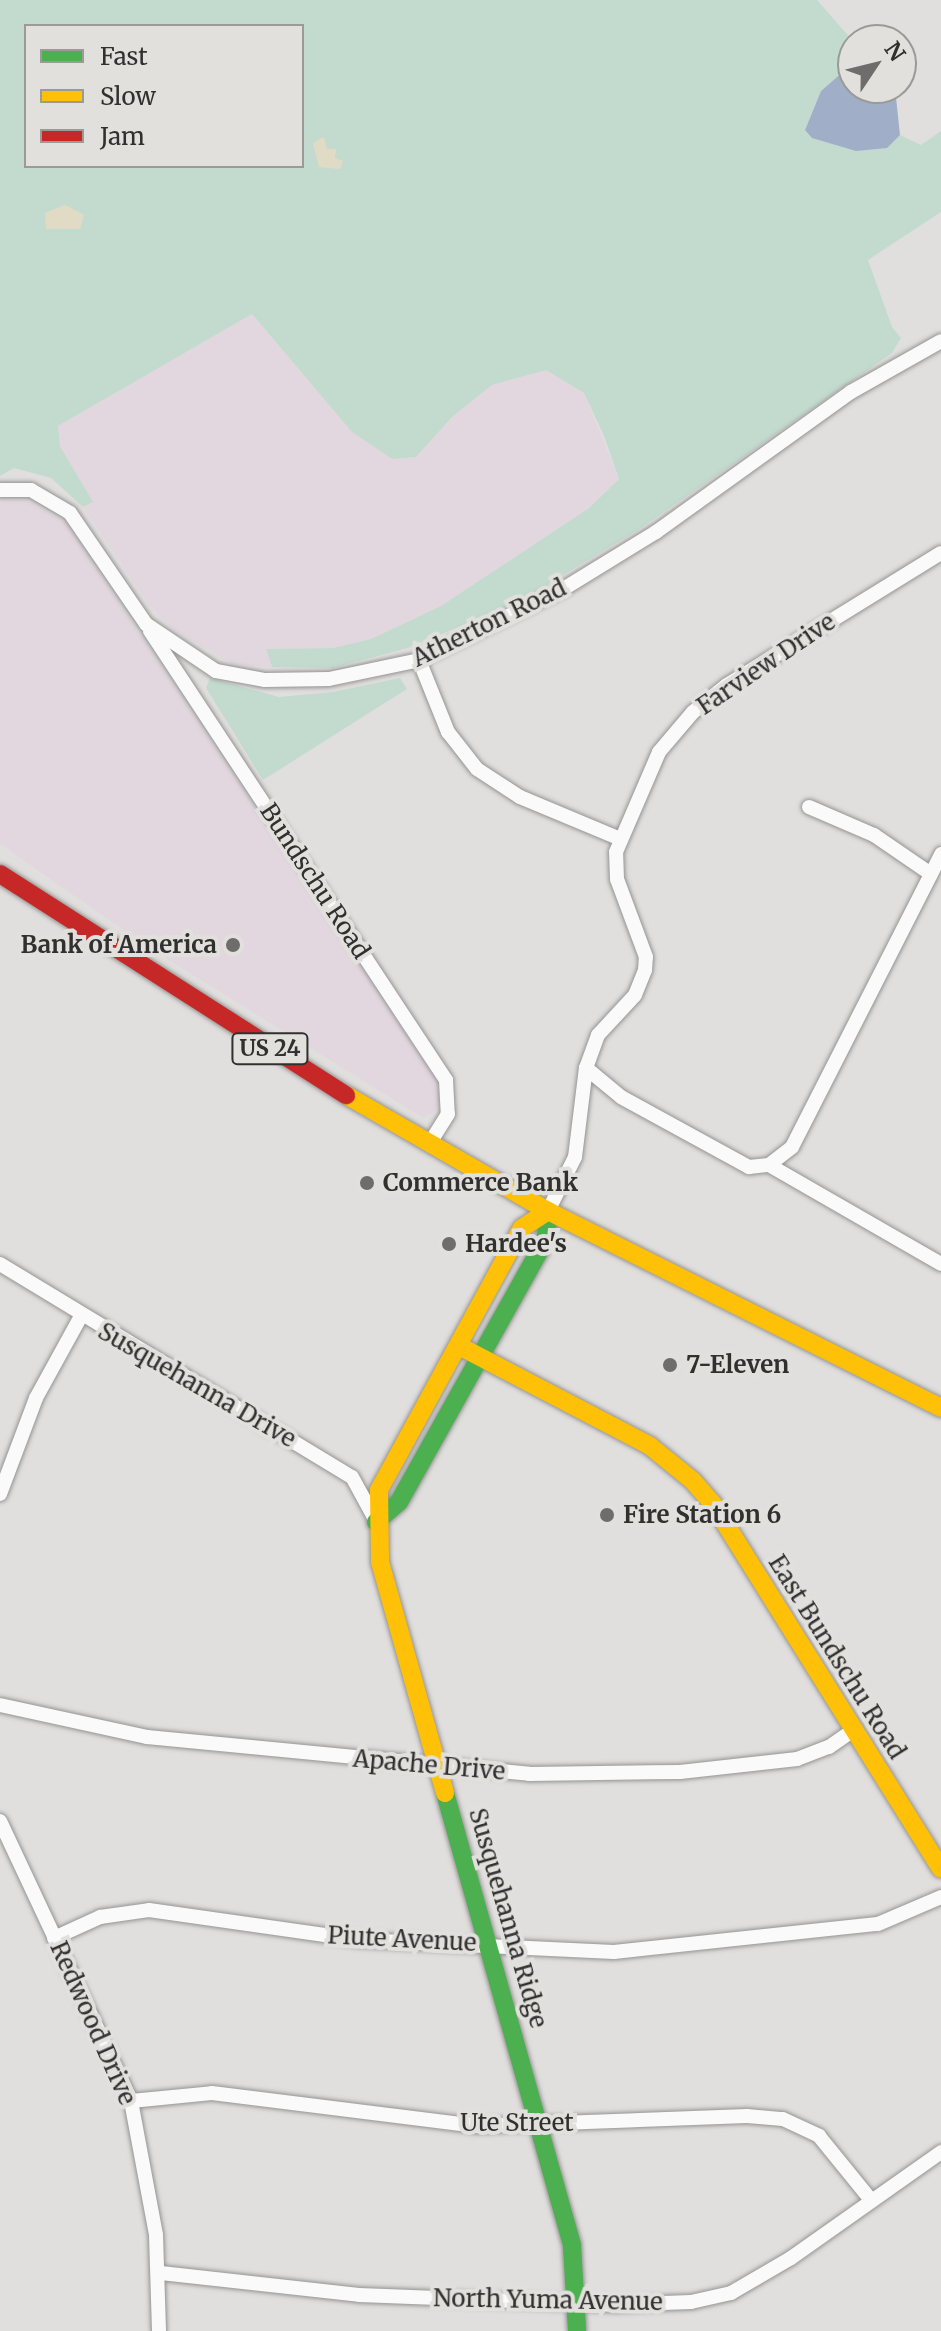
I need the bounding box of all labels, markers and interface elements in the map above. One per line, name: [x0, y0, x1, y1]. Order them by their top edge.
legend: [24, 24, 304, 168]
north arrow: [837, 24, 917, 104]
text: N: [879, 36, 911, 67]
text: Fast: [100, 41, 148, 72]
text: Slow: [100, 81, 156, 112]
text: Jam: [100, 121, 145, 152]
street label: Atherton Road: [407, 573, 571, 673]
street label: Farview Drive: [692, 607, 840, 721]
street label: Bundschu Road: [254, 798, 376, 964]
place label: Bank of America: [20, 931, 217, 959]
marker: Bank of America: [224, 936, 242, 954]
road number: US 24: [230, 1031, 310, 1067]
place label: Commerce Bank: [383, 1169, 578, 1197]
marker: Commerce Bank: [358, 1174, 376, 1192]
place label: Hardee's: [465, 1230, 567, 1258]
marker: Hardee's: [440, 1235, 458, 1253]
street label: Susquehanna Drive: [93, 1317, 301, 1453]
place label: 7-Eleven: [686, 1351, 789, 1379]
marker: 7-Eleven: [661, 1356, 679, 1374]
place label: Fire Station 6: [623, 1501, 781, 1529]
marker: Fire Station 6: [598, 1506, 616, 1524]
street label: East Bundschu Road: [762, 1550, 912, 1764]
street label: Apache Drive: [352, 1744, 506, 1786]
street label: Susquehanna Ridge: [463, 1805, 553, 2031]
street label: Piute Avenue: [327, 1921, 477, 1957]
street label: Redwood Drive: [44, 1937, 142, 2109]
street label: Ute Street: [460, 2109, 574, 2137]
street label: North Yuma Avenue: [433, 2284, 663, 2316]

